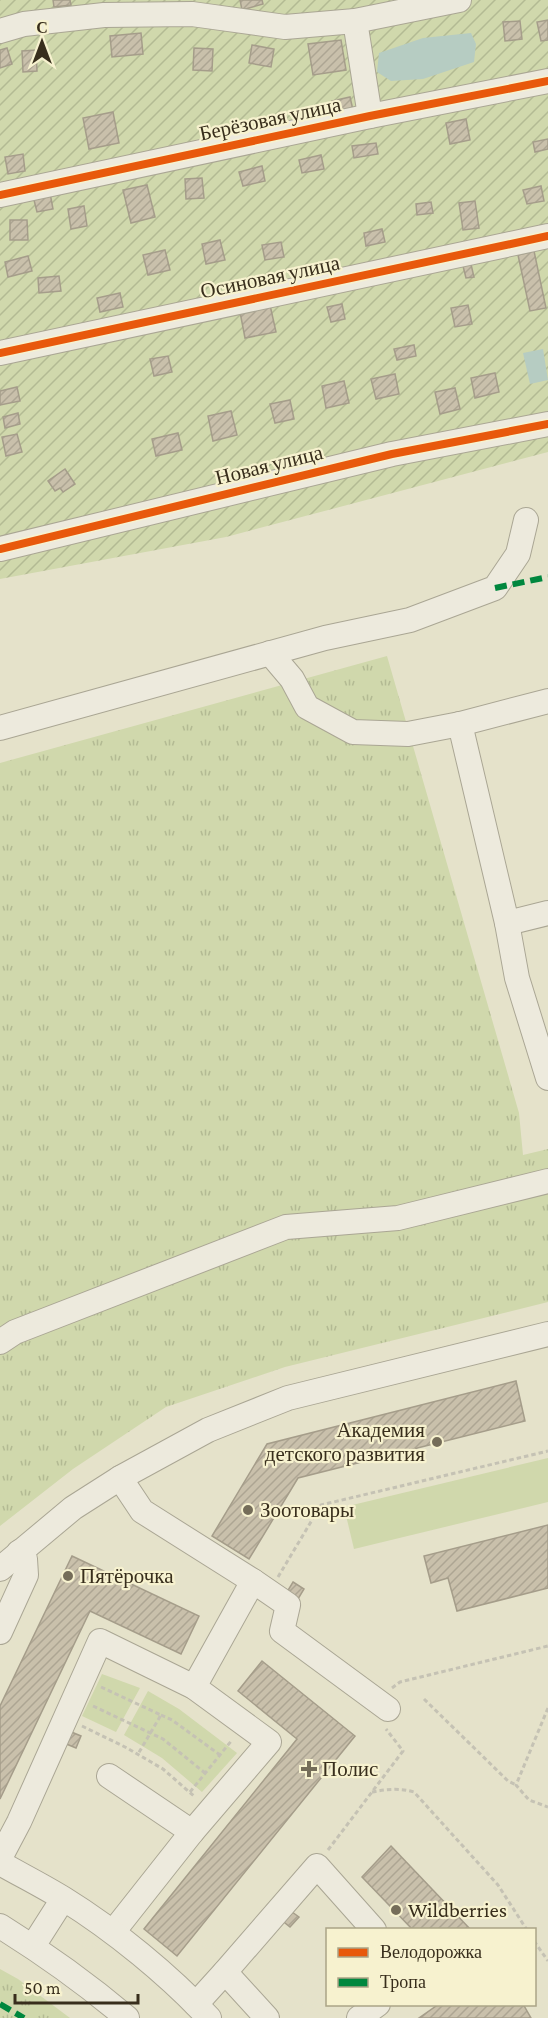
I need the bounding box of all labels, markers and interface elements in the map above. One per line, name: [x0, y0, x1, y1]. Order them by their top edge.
north arrow: [12, 12, 72, 72]
text: С: [36, 19, 48, 36]
street label: Берёзовая улица: [197, 92, 344, 146]
street label: Осиновая улица: [198, 250, 343, 303]
street label: Новая улица: [213, 440, 326, 490]
place label: Академия детского развития: [265, 1418, 425, 1466]
marker: Академия детского развития: [430, 1435, 444, 1449]
place label: Зоотовары: [260, 1498, 354, 1522]
marker: Зоотовары: [241, 1503, 255, 1517]
place label: Пятёрочка: [80, 1564, 174, 1588]
marker: Пятёрочка: [61, 1569, 75, 1583]
place label: Полис: [322, 1757, 378, 1781]
marker: Полис: [300, 1760, 318, 1778]
place label: Wildberries: [408, 1898, 507, 1922]
marker: Wildberries: [389, 1903, 403, 1917]
legend: [326, 1928, 536, 2006]
text: Велодорожка: [380, 1942, 482, 1962]
scale bar: [15, 1967, 138, 2005]
text: Тропа: [380, 1972, 426, 1992]
text: 50 m: [24, 1978, 61, 1998]

